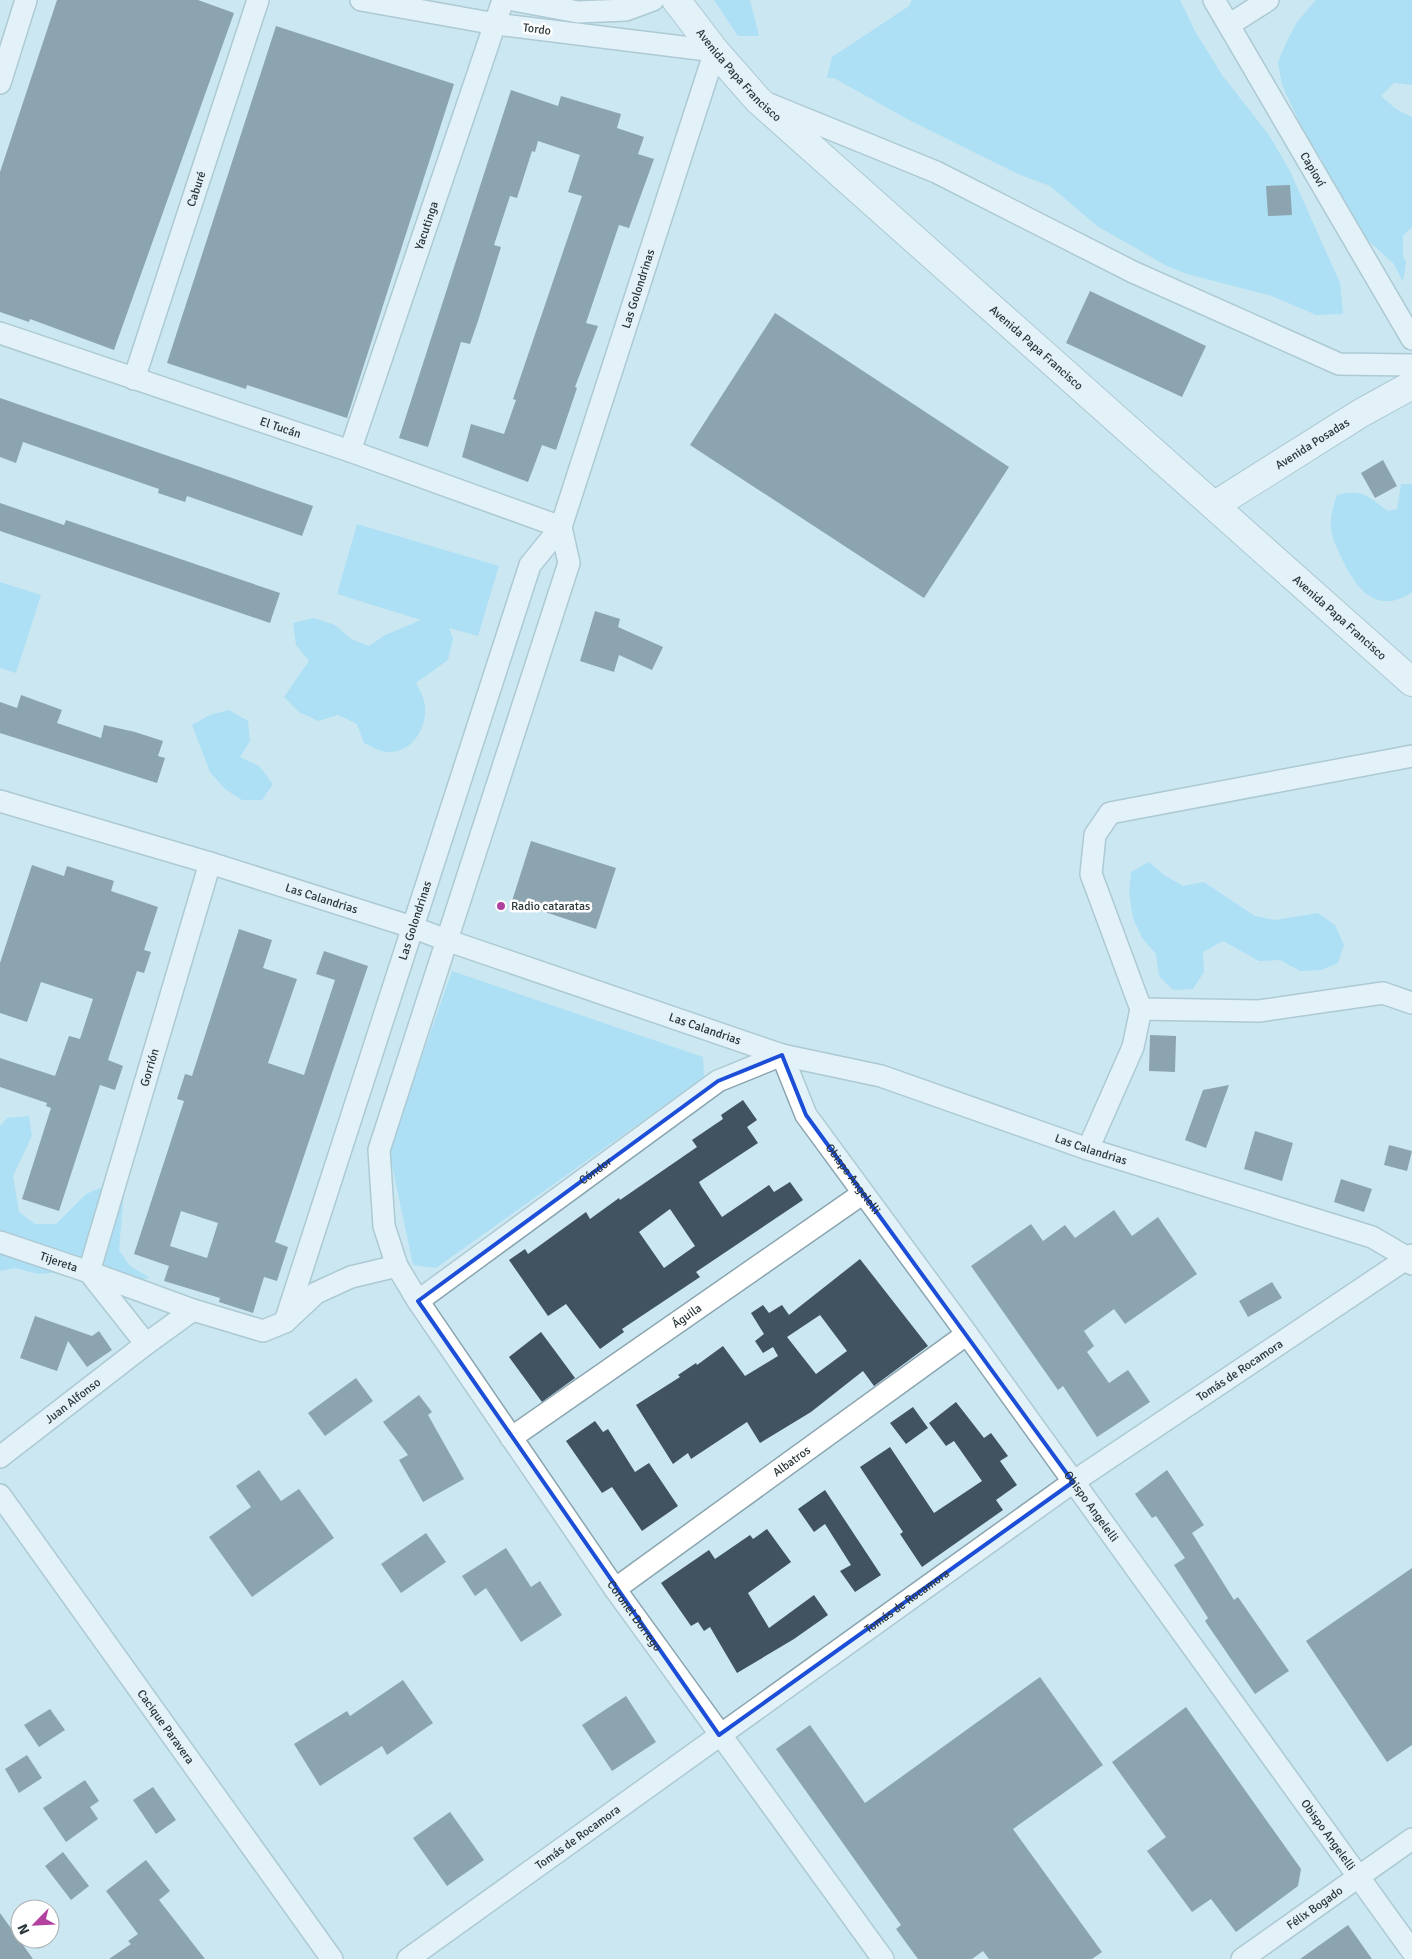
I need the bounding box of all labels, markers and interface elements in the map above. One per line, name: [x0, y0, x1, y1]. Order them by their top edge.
street label: Tordo: [522, 20, 552, 39]
street label: Avenida Papa Francisco: [693, 26, 784, 125]
street label: Capioví: [1296, 149, 1329, 190]
street label: Caburé: [184, 169, 209, 209]
street label: Yacutinga: [412, 200, 442, 252]
street label: Las Golondrinas: [619, 247, 658, 331]
street label: Avenida Papa Francisco: [986, 302, 1086, 394]
street label: El Tucán: [258, 414, 303, 442]
street label: Avenida Posadas: [1273, 415, 1353, 473]
street label: Avenida Papa Francisco: [1289, 572, 1389, 664]
street label: Las Golondrinas: [396, 879, 435, 962]
street label: Las Calandrias: [283, 880, 360, 917]
place label: Radio cataratas: [511, 899, 590, 914]
marker: Radio cataratas: [495, 900, 507, 912]
street label: Las Calandrias: [667, 1010, 743, 1048]
street label: Gorrión: [137, 1047, 163, 1088]
street label: Las Calandrias: [1053, 1131, 1129, 1169]
street label: Obispo Angelelli: [822, 1141, 883, 1217]
street label: Cóndor: [576, 1154, 616, 1188]
street label: Tijereta: [38, 1249, 79, 1276]
street label: Águila: [669, 1301, 705, 1332]
street label: Tomás de Rocamora: [1194, 1336, 1286, 1405]
street label: Juan Alfonso: [42, 1375, 104, 1427]
street label: Albatros: [770, 1443, 814, 1480]
street label: Obispo Angelelli: [1060, 1468, 1121, 1545]
street label: Tomás de Rocamora: [862, 1566, 953, 1637]
street label: Coronel Dorrego: [603, 1578, 665, 1655]
street label: Cacique Paravera: [134, 1687, 197, 1767]
street label: Obispo Angelelli: [1297, 1797, 1358, 1873]
street label: Tomás de Rocamora: [533, 1802, 624, 1873]
street label: Félix Bogado: [1284, 1883, 1346, 1933]
north arrow: [10, 1899, 60, 1949]
text: N: [14, 1921, 33, 1937]

